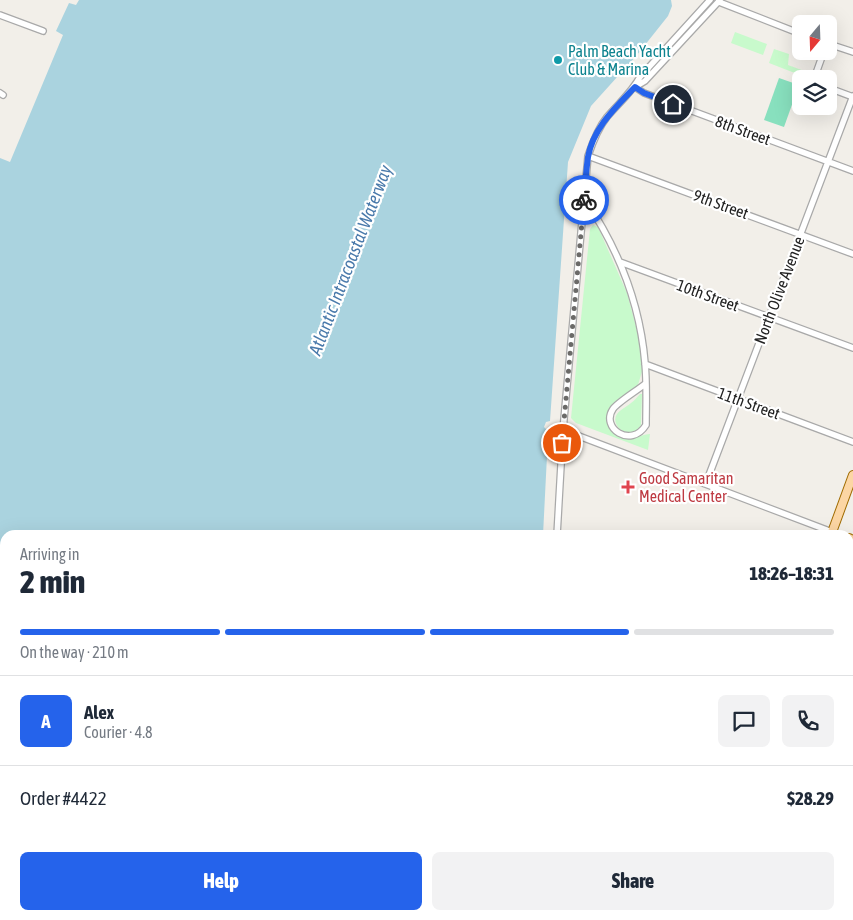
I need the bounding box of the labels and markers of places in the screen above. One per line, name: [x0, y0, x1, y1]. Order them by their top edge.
place label: Palm Beach Yacht Club & Marina: [568, 42, 671, 78]
marker: Palm Beach Yacht Club & Marina: [552, 54, 564, 66]
pin: [652, 83, 694, 125]
pin: [541, 422, 583, 464]
place label: Good Samaritan Medical Center: [639, 469, 734, 505]
marker: Good Samaritan Medical Center: [621, 480, 635, 494]

